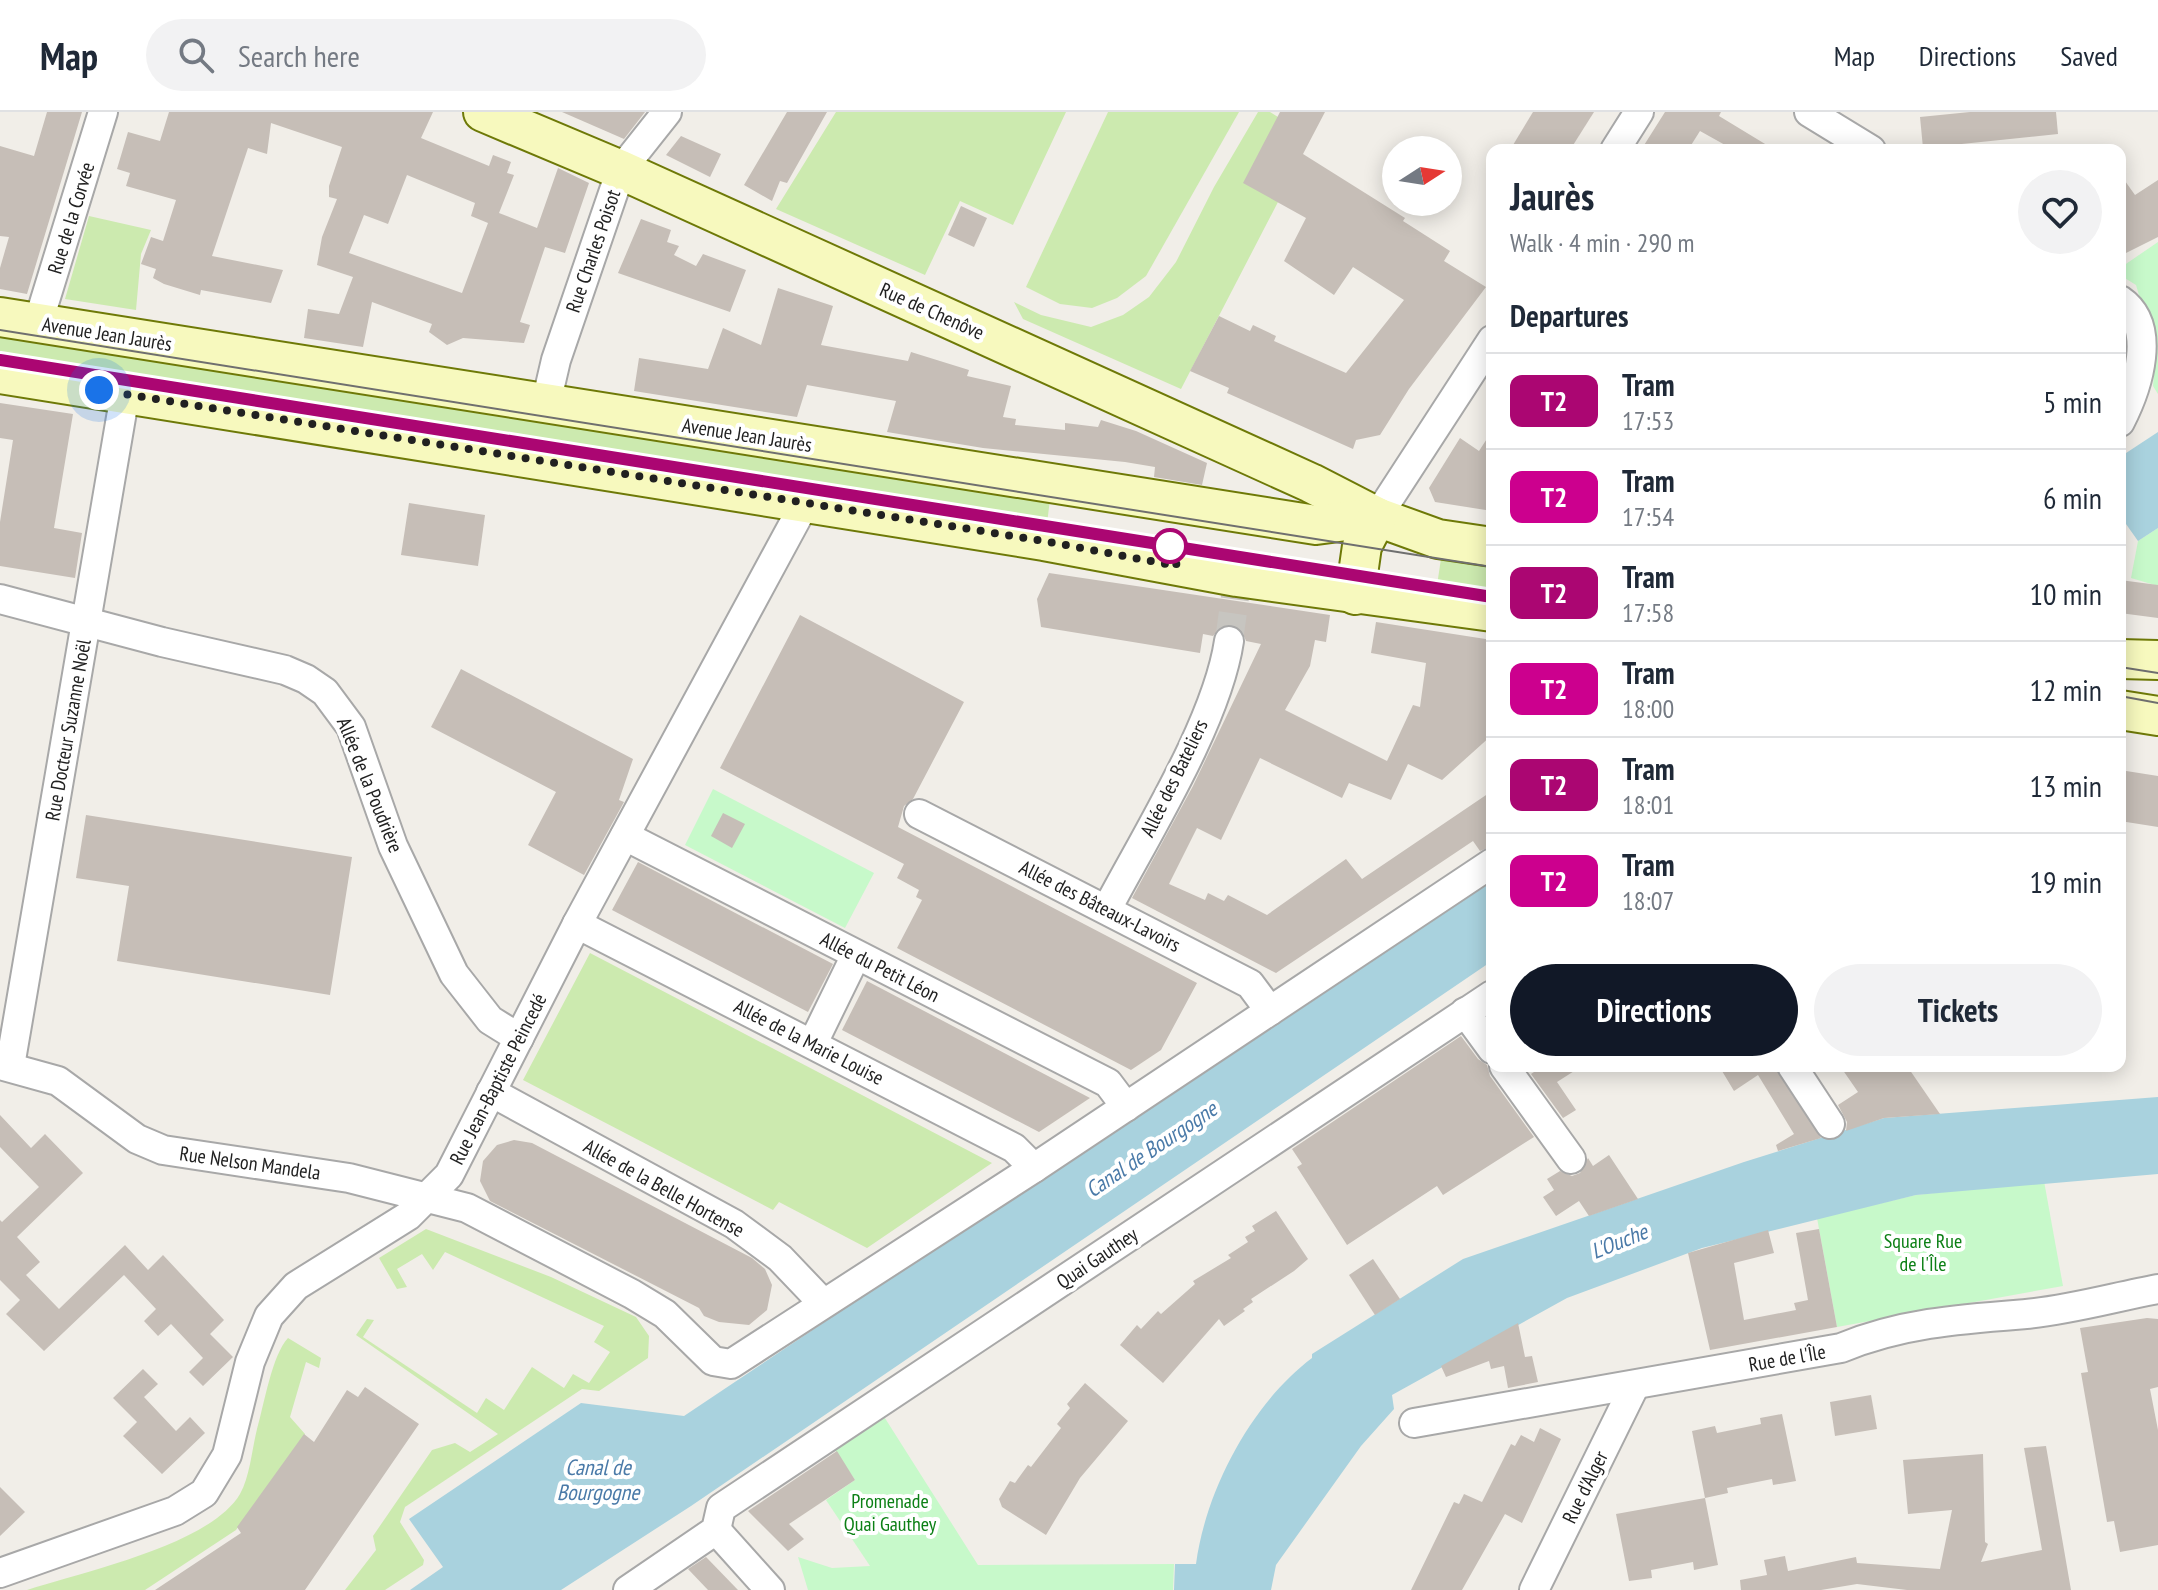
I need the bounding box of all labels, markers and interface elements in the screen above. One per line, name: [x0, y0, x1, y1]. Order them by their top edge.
search box: [146, 19, 706, 91]
text: Map: [40, 31, 98, 80]
icon: search: [174, 33, 218, 77]
text: Search here: [238, 36, 360, 75]
text: Map: [1834, 37, 1875, 74]
text: Directions: [1919, 37, 2016, 74]
text: Saved: [2060, 37, 2118, 74]
north arrow: [1382, 136, 1462, 216]
map controls: [1382, 136, 1462, 216]
street label: Rue de la Corvée: [42, 159, 100, 277]
button: heart: [2018, 170, 2102, 254]
text: Jaurès: [1510, 171, 1594, 220]
street label: Rue Charles Poisot: [560, 186, 626, 316]
text: Walk · 4 min · 290 m: [1510, 226, 1694, 259]
street label: Rue de Chenôve: [876, 276, 988, 346]
text: Departures: [1510, 296, 1628, 335]
street label: Avenue Jean Jaurès: [40, 311, 174, 357]
text: Tram: [1622, 365, 1675, 404]
your location: [79, 370, 119, 410]
text: T2: [1541, 382, 1567, 419]
text: 5 min: [2043, 382, 2102, 421]
text: 17:53: [1622, 404, 1674, 437]
street label: Avenue Jean Jaurès: [680, 412, 814, 458]
text: Tram: [1622, 461, 1675, 500]
text: T2: [1541, 478, 1567, 515]
text: 6 min: [2043, 478, 2102, 517]
text: 17:54: [1622, 500, 1674, 533]
unlabelled marker: [1153, 529, 1187, 563]
text: Tram: [1622, 557, 1675, 596]
text: T2: [1541, 574, 1567, 611]
text: 10 min: [2029, 574, 2102, 613]
text: 17:58: [1622, 596, 1674, 629]
street label: Rue Docteur Suzanne Noël: [39, 637, 97, 823]
text: Tram: [1622, 653, 1675, 692]
text: T2: [1541, 670, 1567, 707]
text: 12 min: [2029, 670, 2102, 709]
text: 18:00: [1622, 692, 1674, 725]
street label: Allée de la Poudrière: [331, 714, 409, 856]
street label: Allée des Bateliers: [1134, 715, 1214, 841]
text: Tram: [1622, 749, 1675, 788]
text: T2: [1541, 766, 1567, 803]
text: 13 min: [2029, 766, 2102, 805]
text: 18:01: [1622, 788, 1674, 821]
text: Tram: [1622, 845, 1675, 884]
street label: Allée des Bâteaux-Lavoirs: [1015, 854, 1185, 958]
text: T2: [1541, 862, 1567, 899]
text: 19 min: [2029, 862, 2102, 901]
text: 18:07: [1622, 884, 1674, 917]
street label: Allée du Petit Léon: [816, 926, 944, 1008]
button: Directions: [1510, 964, 1798, 1056]
button: Tickets: [1814, 964, 2102, 1056]
street label: Rue Jean-Baptiste Peincedé: [444, 989, 552, 1169]
street label: Allée de la Marie Louise: [730, 993, 888, 1091]
water label: Canal de Bourgogne: [1080, 1094, 1224, 1203]
street label: Allée de la Belle Hortense: [579, 1133, 749, 1243]
street label: Rue Nelson Mandela: [178, 1140, 322, 1186]
water label: L'Ouche: [1587, 1216, 1653, 1265]
street label: Quai Gauthey: [1051, 1221, 1143, 1295]
park label: Square Rue de l'Île: [1884, 1228, 1962, 1277]
street label: Rue de l'Île: [1746, 1338, 1828, 1378]
street label: Rue d'Alger: [1556, 1446, 1614, 1528]
water label: Canal de Bourgogne: [557, 1453, 641, 1506]
park label: Promenade Quai Gauthey: [844, 1488, 937, 1537]

